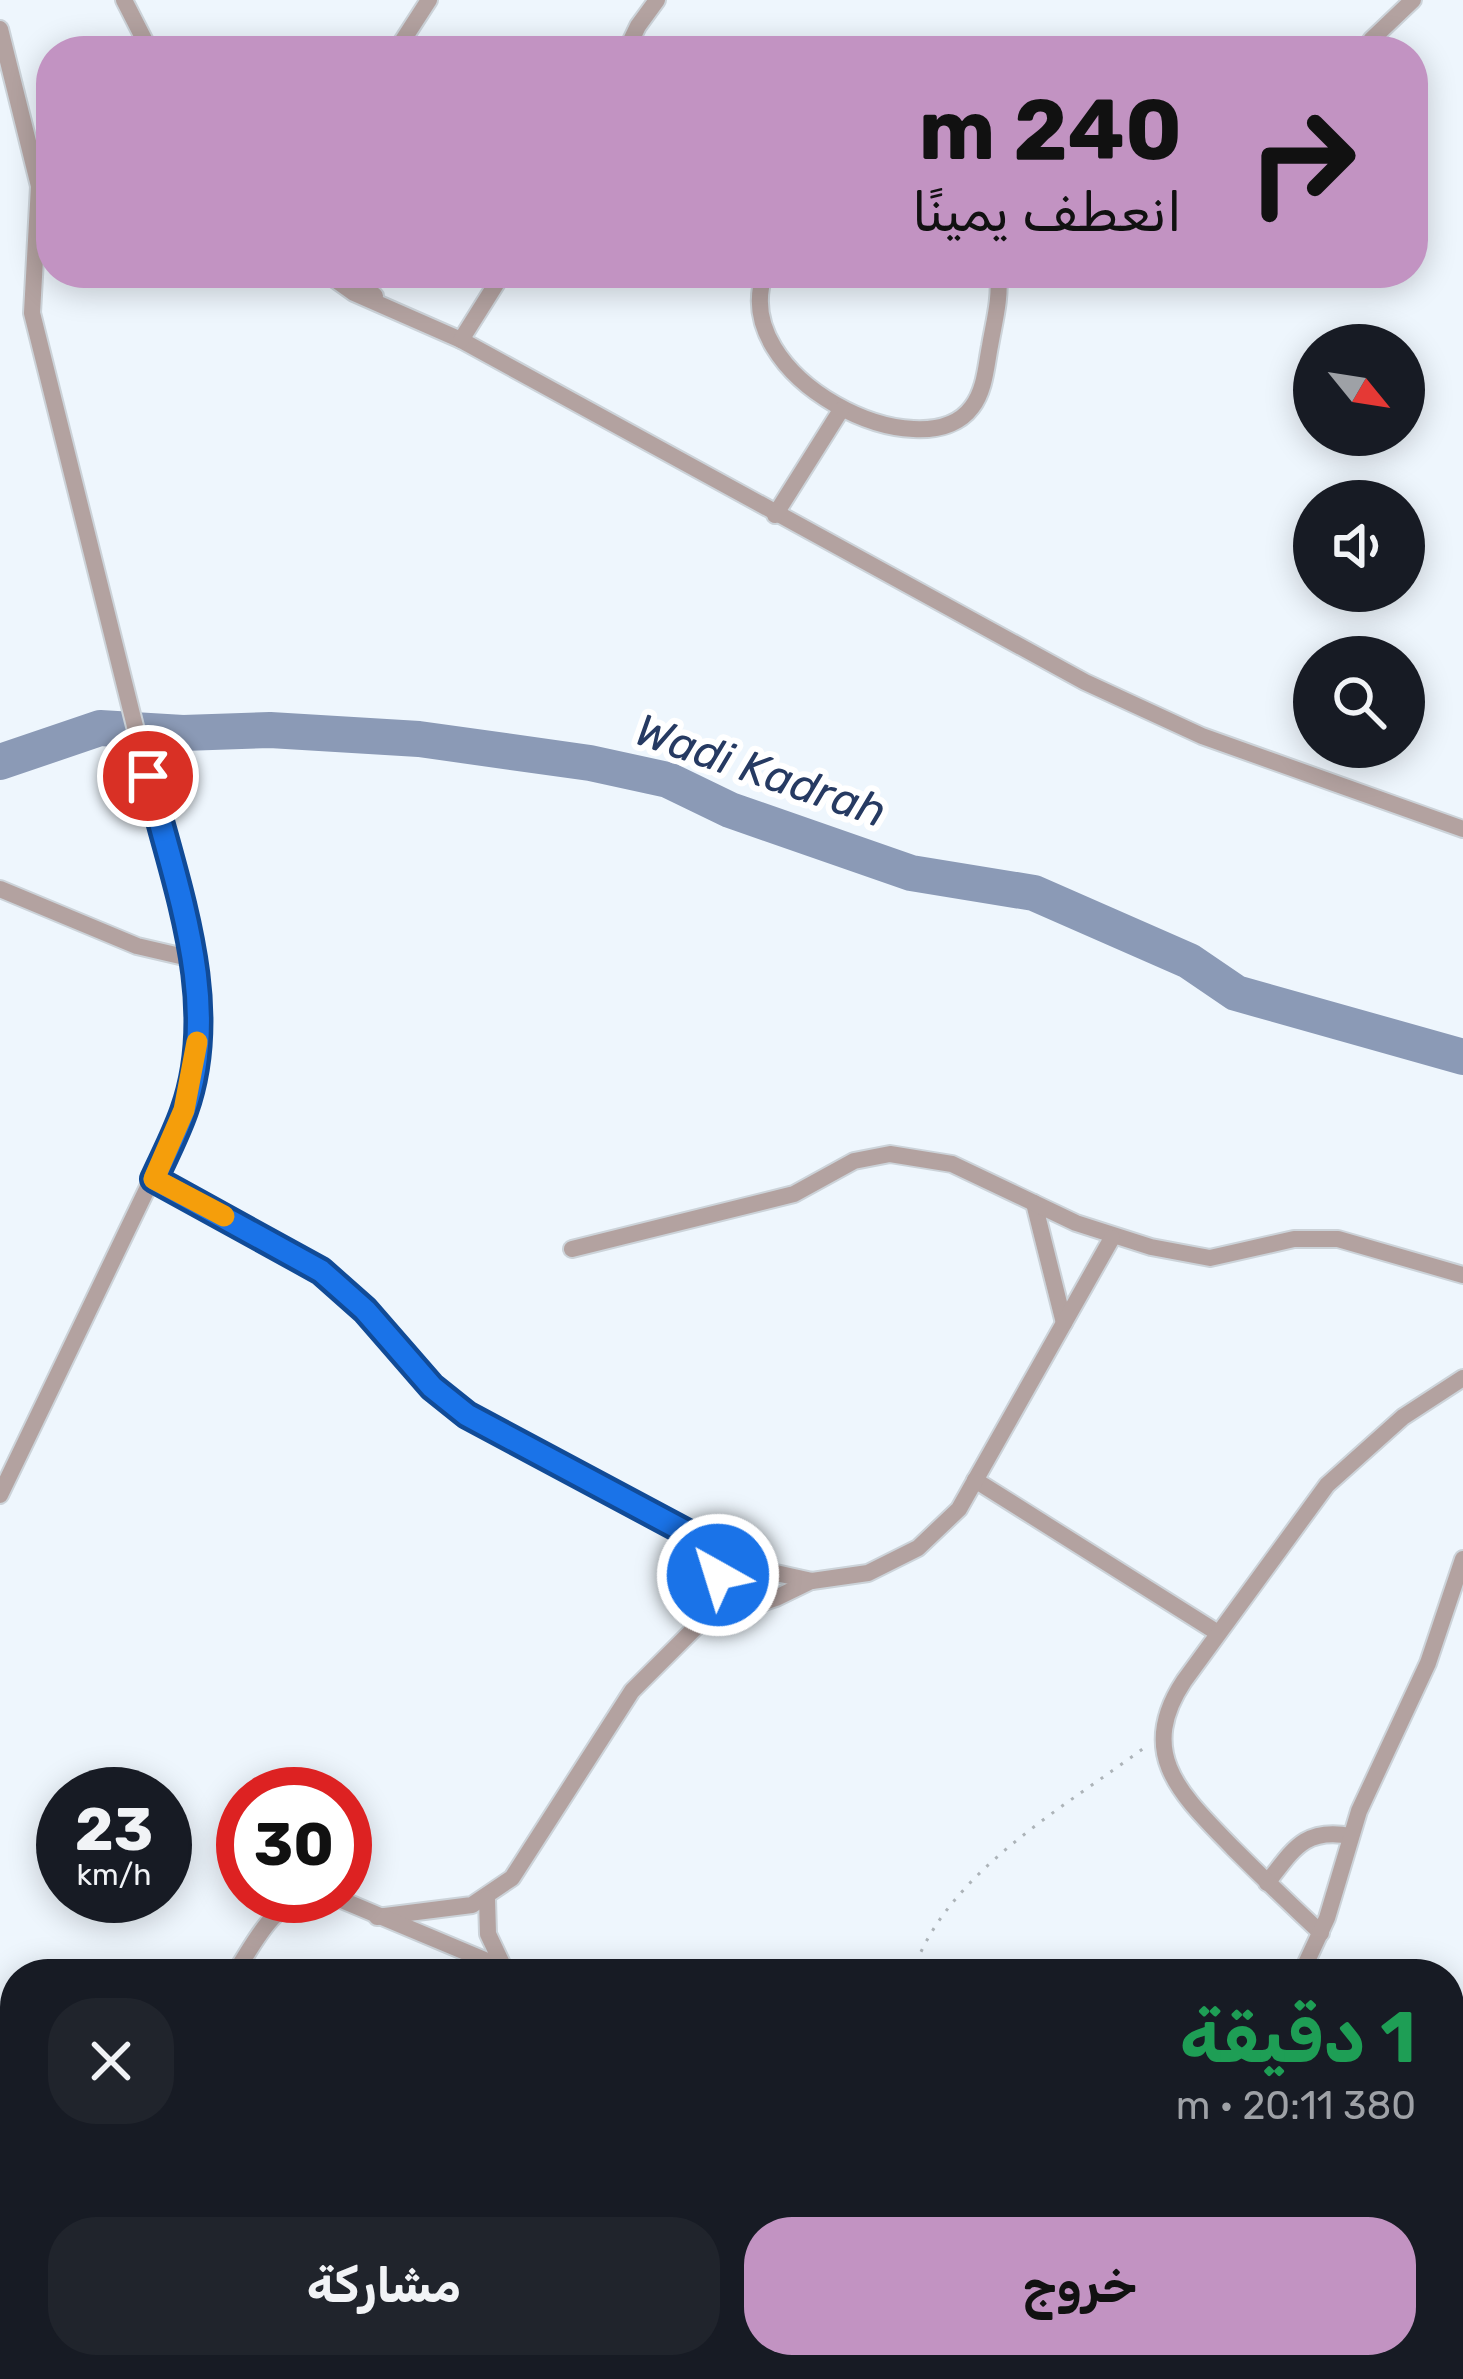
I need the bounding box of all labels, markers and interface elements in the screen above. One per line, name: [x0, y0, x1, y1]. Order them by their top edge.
text: 240 m: [918, 80, 1182, 180]
icon: right: [1224, 84, 1380, 240]
text: انعطف يمينًا: [912, 181, 1182, 245]
north arrow: [1293, 324, 1425, 456]
map controls: [1293, 324, 1425, 768]
button: sound: [1293, 480, 1425, 612]
button: search: [1293, 636, 1425, 768]
water label: Wadi Kadrah: [629, 703, 893, 838]
pin: [97, 725, 199, 827]
icon: arrive: [115, 743, 181, 809]
position arrow: [655, 1512, 781, 1638]
speed limit sign: 30: [216, 1767, 372, 1923]
text: 23: [75, 1794, 153, 1865]
text: km/h: [77, 1857, 151, 1893]
text: 1 دقيقة: [1180, 1995, 1416, 2080]
button: close: [48, 1998, 174, 2124]
text: 380 m · 20:11: [1176, 2083, 1416, 2129]
button: مشاركة: [48, 2217, 720, 2355]
button: خروج: [744, 2217, 1416, 2355]

